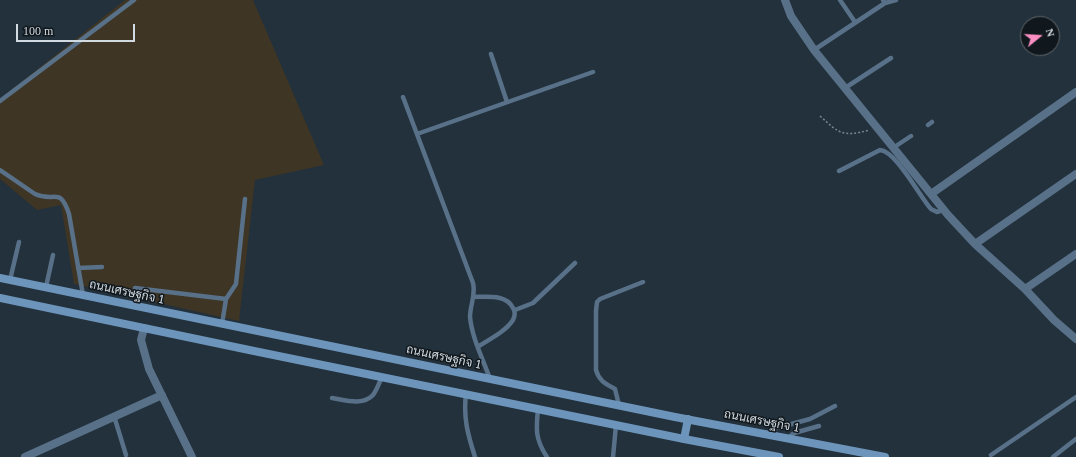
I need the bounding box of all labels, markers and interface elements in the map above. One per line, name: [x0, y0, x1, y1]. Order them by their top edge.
scale bar: [18, 16, 137, 42]
north arrow: [1020, 16, 1060, 56]
text: 100 m: [23, 24, 53, 38]
text: N: [1044, 27, 1057, 38]
street label: ถนนเศรษฐกิจ 1: [88, 277, 166, 307]
street label: ถนนเศรษฐกิจ 1: [405, 342, 483, 372]
street label: ถนนเศรษฐกิจ 1: [723, 407, 801, 435]

